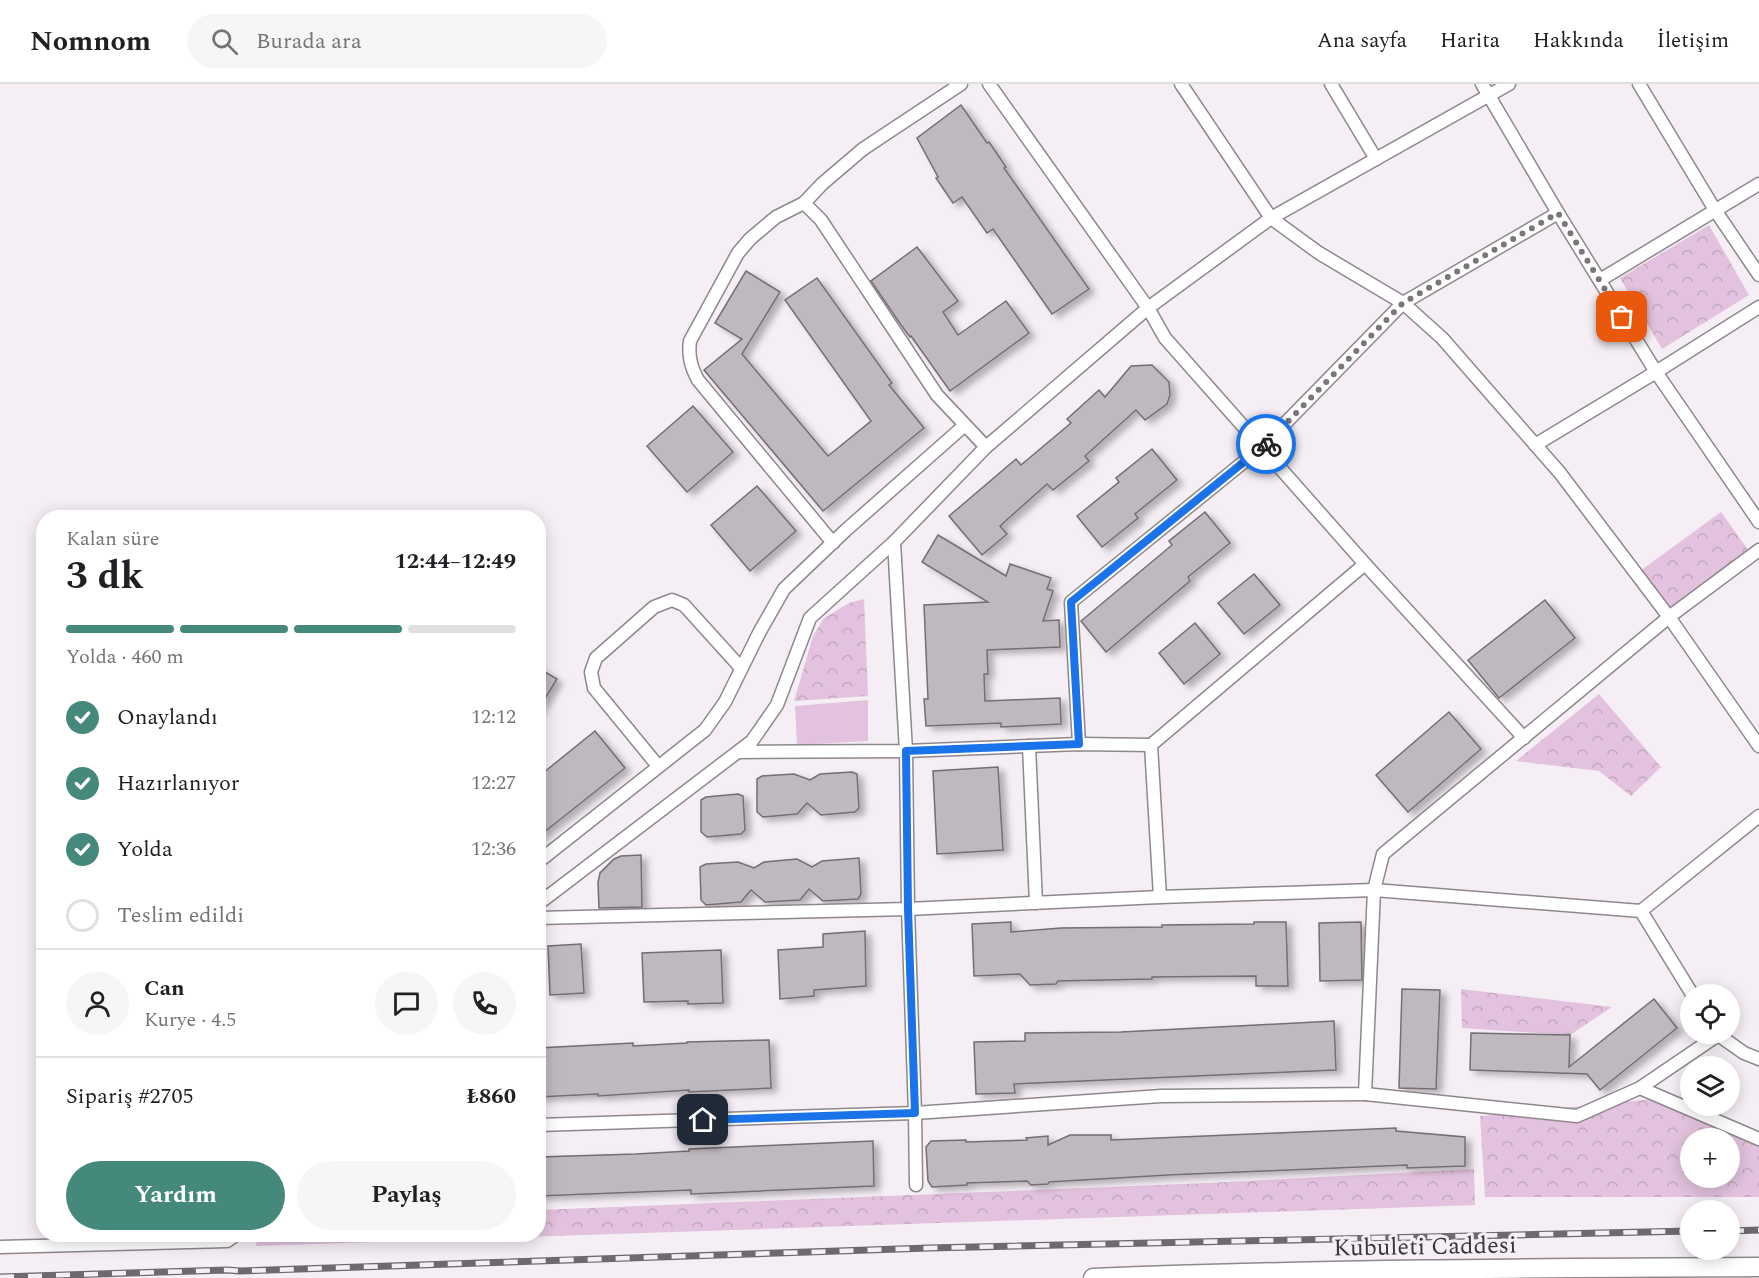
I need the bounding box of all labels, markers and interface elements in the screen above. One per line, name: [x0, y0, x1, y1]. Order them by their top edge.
search box: [187, 14, 607, 68]
text: Nomnom: [30, 20, 151, 63]
icon: search: [208, 25, 241, 58]
text: Burada ara: [256, 25, 362, 58]
text: Ana sayfa: [1317, 25, 1407, 57]
text: Harita: [1440, 25, 1500, 57]
text: Hakkında: [1533, 25, 1624, 57]
text: İletişim: [1657, 25, 1729, 57]
pin: [1596, 291, 1647, 342]
icon: bag: [1605, 300, 1638, 333]
courier: [1236, 414, 1296, 474]
icon: bike: [1250, 428, 1283, 461]
text: Kalan süre: [66, 524, 159, 554]
text: 12:44–12:49: [394, 545, 516, 578]
text: 3 dk: [66, 547, 144, 606]
text: Yolda · 460 m: [66, 642, 184, 672]
icon: check: [66, 701, 99, 734]
text: Onaylandı: [117, 701, 218, 734]
text: 12:12: [471, 702, 516, 732]
icon: check: [66, 767, 99, 800]
text: Hazırlanıyor: [117, 767, 240, 800]
text: 12:27: [471, 768, 516, 798]
icon: check: [66, 833, 99, 866]
text: Yolda: [117, 833, 173, 866]
text: 12:36: [471, 834, 516, 864]
text: Teslim edildi: [117, 899, 244, 932]
button: person: [66, 972, 129, 1035]
text: Can: [144, 972, 185, 1005]
button: chat: [375, 972, 438, 1035]
button: phone: [453, 972, 516, 1035]
map controls: [1680, 984, 1740, 1260]
button: locate: [1680, 984, 1740, 1044]
text: Kurye · 4.5: [144, 1005, 236, 1035]
button: layers: [1680, 1056, 1740, 1116]
text: Sipariş #2705: [66, 1080, 194, 1113]
text: ₺860: [467, 1080, 516, 1113]
pin: [677, 1094, 728, 1145]
icon: home: [686, 1103, 719, 1136]
button: +: [1680, 1128, 1740, 1188]
button: Yardım: [66, 1161, 285, 1230]
button: Paylaş: [297, 1161, 516, 1230]
button: −: [1680, 1200, 1740, 1260]
street label: Kubuleti Caddesi: [1333, 1227, 1517, 1267]

